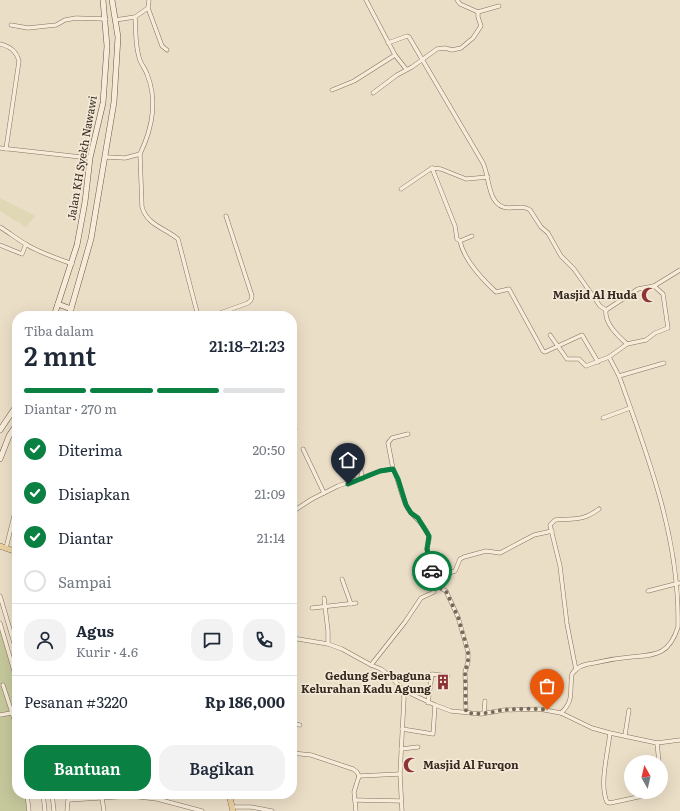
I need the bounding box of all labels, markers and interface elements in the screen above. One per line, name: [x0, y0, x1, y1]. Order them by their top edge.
street label: Jalan KH Syekh Nawawi: [62, 94, 100, 222]
place label: Masjid Al Huda: [553, 286, 638, 302]
mosque icon: Masjid Al Huda: [640, 286, 658, 304]
text: Tiba dalam: [24, 321, 94, 340]
text: 21:18–21:23: [209, 334, 285, 357]
text: 2 mnt: [24, 335, 96, 374]
text: Diantar · 270 m: [24, 399, 117, 418]
icon: check: [24, 438, 46, 460]
text: Diterima: [58, 438, 122, 461]
text: 20:50: [252, 440, 285, 459]
pin: [331, 443, 365, 484]
icon: home: [337, 449, 359, 471]
icon: check: [24, 482, 46, 504]
text: Disiapkan: [58, 482, 130, 505]
text: 21:09: [254, 484, 285, 503]
icon: check: [24, 526, 46, 548]
text: Diantar: [58, 526, 113, 549]
text: 21:14: [257, 528, 285, 547]
courier: [412, 551, 452, 591]
icon: car: [421, 560, 443, 582]
text: Sampai: [58, 570, 112, 593]
button: person: [24, 619, 66, 661]
text: Agus: [76, 619, 114, 642]
button: chat: [191, 619, 233, 661]
button: phone: [243, 619, 285, 661]
text: Kurir · 4.6: [76, 642, 138, 661]
place label: Gedung Serbaguna Kelurahan Kadu Agung: [301, 667, 432, 696]
pin: [530, 669, 564, 710]
building icon: Gedung Serbaguna Kelurahan Kadu Agung: [434, 673, 452, 691]
icon: bag: [536, 675, 558, 697]
text: Pesanan #3220: [24, 690, 128, 713]
text: Rp 186,000: [205, 690, 285, 713]
button: Bantuan: [24, 745, 151, 791]
button: Bagikan: [159, 745, 285, 791]
north arrow: [624, 755, 668, 799]
map controls: [624, 755, 668, 799]
mosque icon: Masjid Al Furqon: [402, 756, 420, 774]
place label: Masjid Al Furqon: [423, 756, 519, 772]

